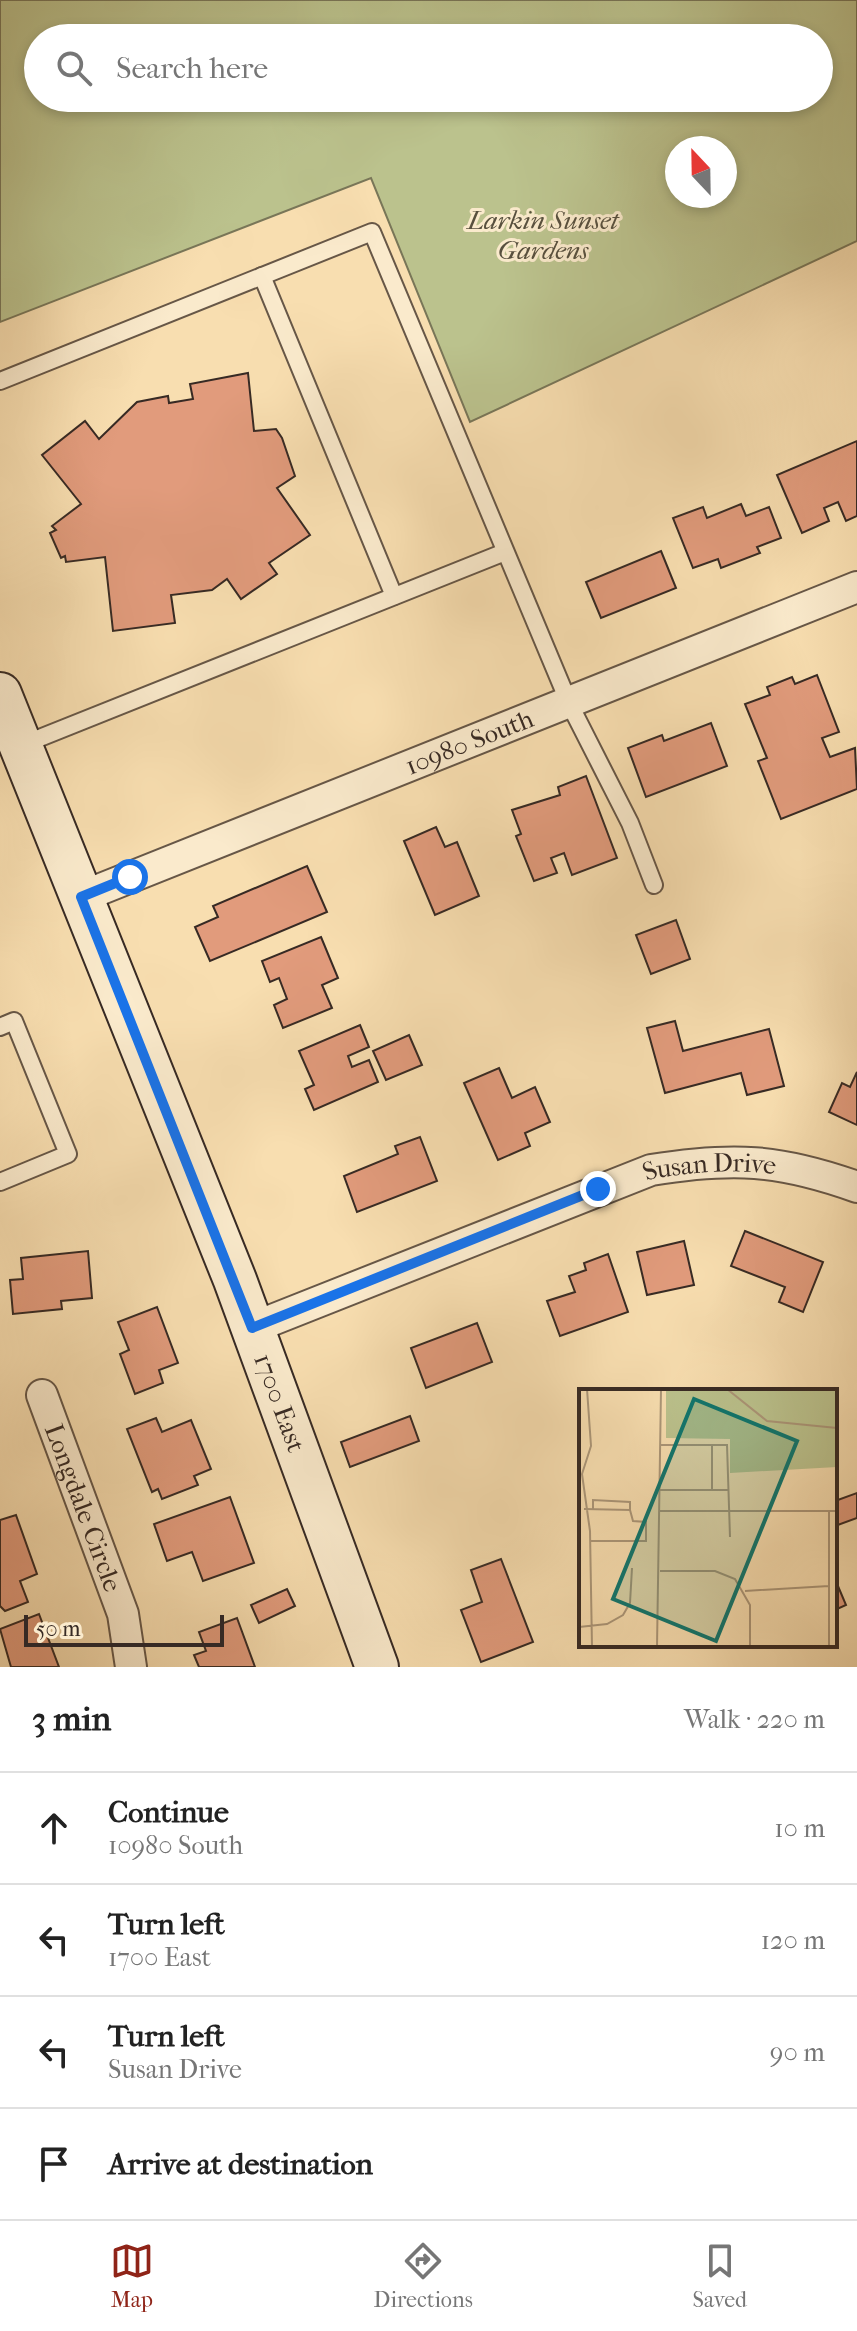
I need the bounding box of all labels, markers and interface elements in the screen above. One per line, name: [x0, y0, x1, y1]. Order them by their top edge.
search box: [24, 24, 833, 112]
icon: search: [52, 46, 96, 90]
text: Search here: [116, 51, 268, 86]
north arrow: [665, 136, 737, 208]
park label: Larkin Sunset Gardens: [466, 205, 621, 266]
street label: 10980 South: [401, 702, 538, 781]
route start: [112, 859, 148, 895]
street label: Susan Drive: [638, 1147, 778, 1187]
route end: [580, 1171, 616, 1207]
street label: 1700 East: [248, 1349, 313, 1457]
inset map: [579, 1389, 837, 1647]
street label: Longdale Circle: [38, 1419, 129, 1596]
scale bar: [24, 1611, 224, 1647]
text: 50 m: [36, 1616, 81, 1642]
text: 3 min: [32, 1699, 111, 1739]
text: Walk · 220 m: [684, 1704, 825, 1735]
text: Continue: [108, 1795, 229, 1830]
icon: ahead: [32, 1806, 76, 1850]
text: 10 m: [774, 1813, 825, 1844]
text: 10980 South: [108, 1830, 243, 1861]
text: Turn left: [108, 1907, 225, 1942]
icon: left: [32, 1918, 76, 1962]
text: 120 m: [761, 1925, 825, 1956]
text: 1700 East: [108, 1942, 211, 1973]
text: Turn left: [108, 2019, 225, 2054]
icon: left: [32, 2030, 76, 2074]
text: 90 m: [770, 2037, 825, 2068]
text: Susan Drive: [108, 2054, 242, 2085]
icon: arrive: [32, 2142, 76, 2186]
text: Arrive at destination: [108, 2147, 373, 2182]
tab: Map: [110, 2239, 154, 2313]
tab: Directions: [374, 2239, 473, 2313]
tab: Saved: [693, 2239, 747, 2313]

